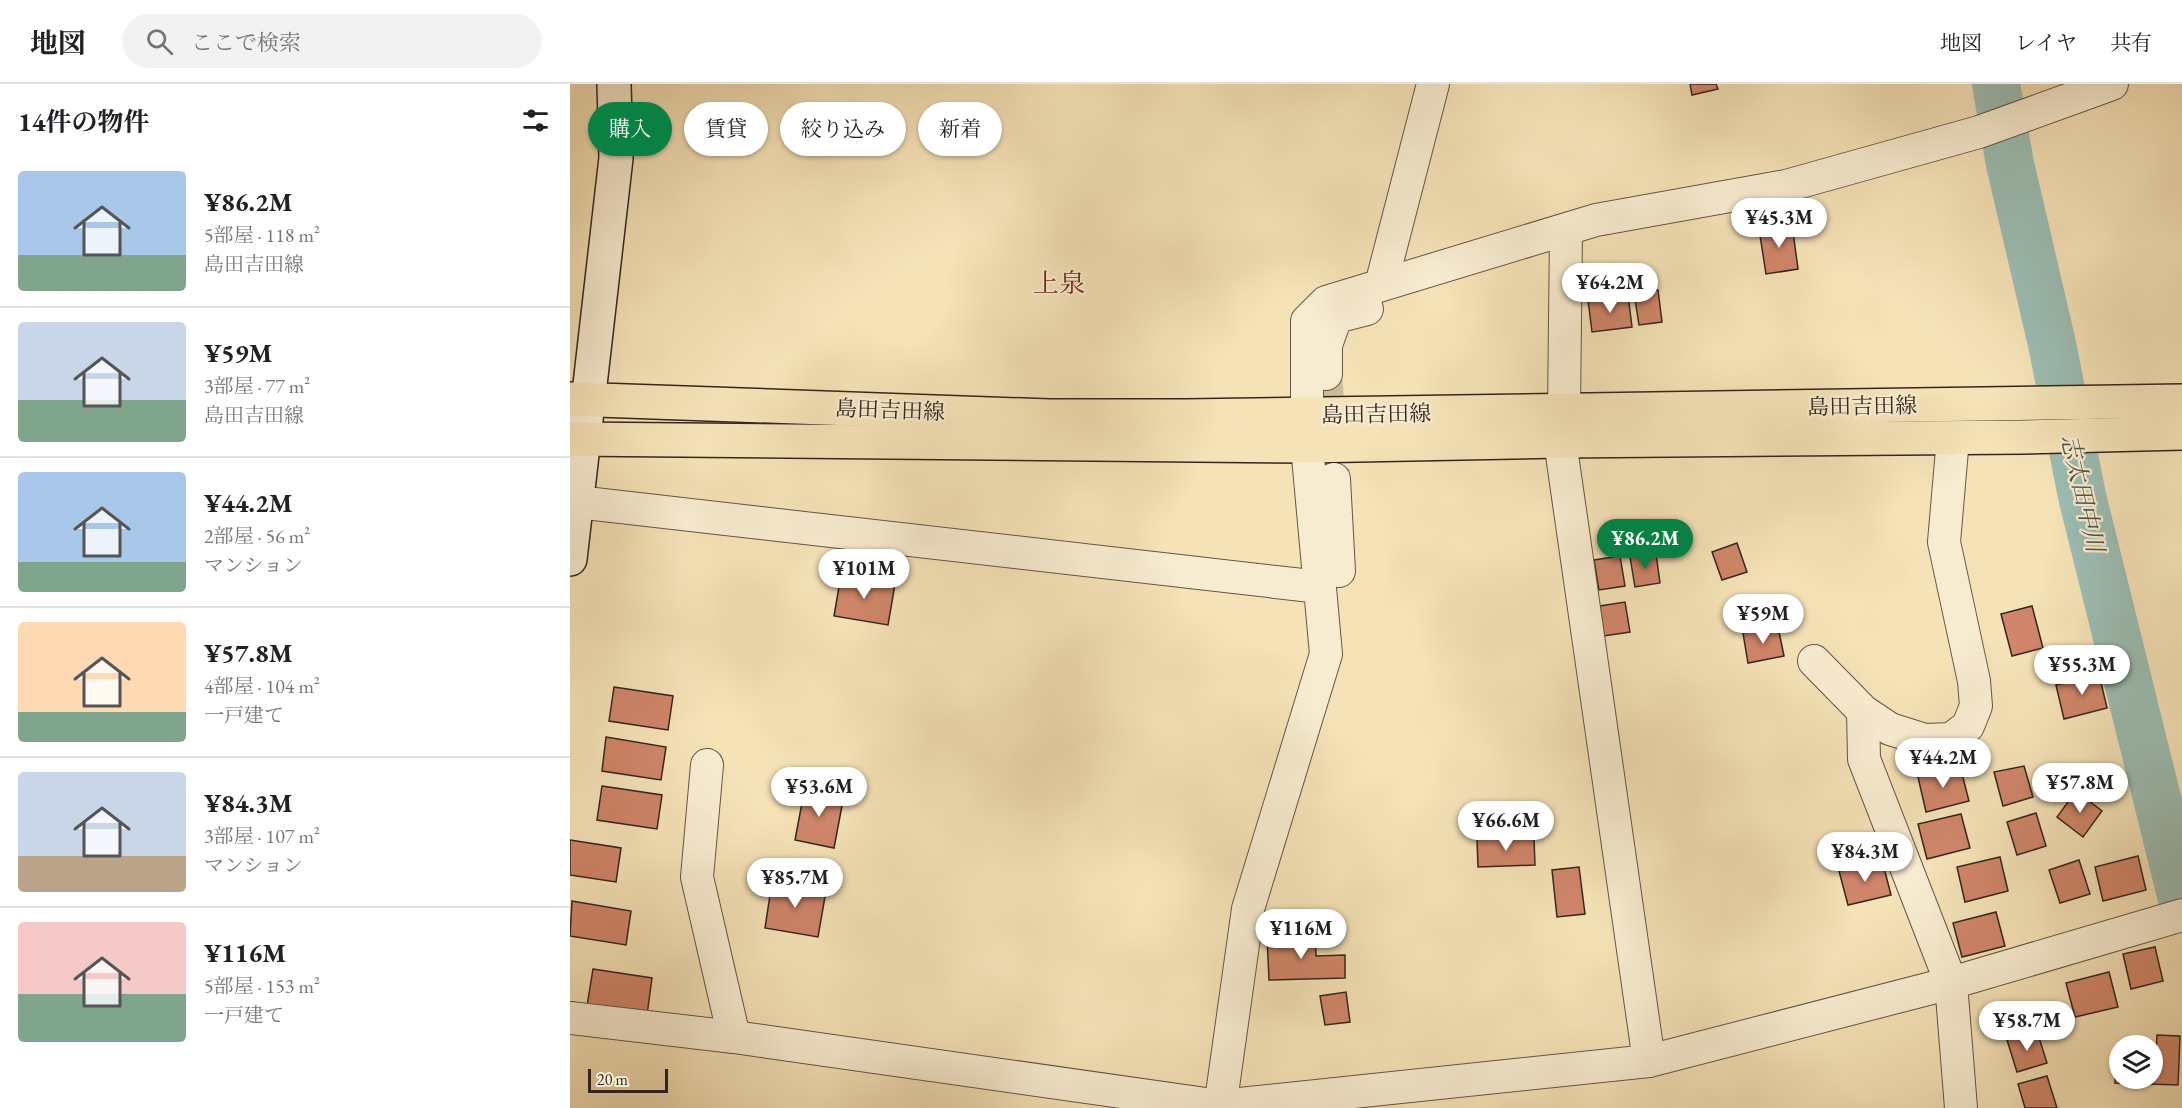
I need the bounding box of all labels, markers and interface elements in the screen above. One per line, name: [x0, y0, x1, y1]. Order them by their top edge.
search box: [122, 14, 542, 68]
text: 地図: [30, 25, 86, 61]
icon: search: [143, 25, 176, 58]
text: ここで検索: [191, 28, 301, 57]
text: 地図: [1940, 29, 1982, 56]
text: レイヤ: [2015, 29, 2077, 56]
text: 共有: [2110, 29, 2152, 56]
chip: 購入: [588, 102, 672, 156]
chip: 賃貸: [684, 102, 768, 156]
chip: 絞り込み: [780, 102, 906, 156]
chip: 新着: [918, 102, 1002, 156]
icon: filters: [519, 104, 552, 137]
text: 14件の物件: [18, 105, 150, 139]
text: ¥86.2M: [204, 185, 293, 219]
icon: home: [66, 195, 138, 267]
pin: ¥45.3M: [1730, 198, 1828, 249]
text: ¥45.3M: [1745, 204, 1813, 230]
text: 5部屋 · 118 m²: [204, 222, 320, 248]
text: 島田吉田線: [204, 251, 304, 277]
pin: ¥64.2M: [1561, 263, 1659, 314]
district label: 上泉: [1033, 266, 1085, 300]
text: ¥64.2M: [1576, 269, 1644, 295]
text: ¥59M: [204, 336, 272, 370]
icon: home: [66, 346, 138, 418]
text: 3部屋 · 77 m²: [204, 373, 310, 399]
street label: 島田吉田線: [1807, 391, 1917, 421]
street label: 島田吉田線: [835, 394, 945, 426]
street label: 島田吉田線: [1321, 399, 1431, 429]
text: 島田吉田線: [204, 402, 304, 428]
water label: 志太田中川: [2054, 431, 2112, 558]
text: ¥44.2M: [204, 486, 293, 520]
icon: home: [66, 496, 138, 568]
pin: ¥86.2M: [1596, 519, 1694, 570]
text: 2部屋 · 56 m²: [204, 523, 310, 549]
text: ¥86.2M: [1611, 525, 1679, 551]
pin: ¥101M: [822, 549, 906, 600]
text: マンション: [204, 552, 303, 578]
text: ¥101M: [832, 555, 896, 581]
pin: ¥59M: [1727, 594, 1799, 645]
text: ¥59M: [1737, 600, 1789, 626]
text: ¥57.8M: [204, 636, 293, 670]
pin: ¥55.3M: [2033, 645, 2131, 696]
icon: home: [66, 646, 138, 718]
text: ¥55.3M: [2048, 651, 2116, 677]
text: 4部屋 · 104 m²: [204, 673, 320, 699]
text: 一戸建て: [204, 702, 284, 728]
pin: ¥44.2M: [1894, 738, 1992, 789]
text: ¥44.2M: [1909, 744, 1977, 770]
pin: ¥57.8M: [2031, 763, 2129, 814]
pin: ¥53.6M: [770, 767, 868, 818]
text: ¥57.8M: [2046, 769, 2114, 795]
text: ¥53.6M: [785, 773, 853, 799]
text: ¥84.3M: [204, 786, 293, 820]
icon: home: [66, 796, 138, 868]
pin: ¥66.6M: [1457, 801, 1555, 852]
text: ¥66.6M: [1472, 807, 1540, 833]
text: 3部屋 · 107 m²: [204, 823, 320, 849]
pin: ¥84.3M: [1816, 832, 1914, 883]
text: ¥84.3M: [1831, 838, 1899, 864]
text: マンション: [204, 852, 303, 878]
pin: ¥85.7M: [746, 858, 844, 909]
text: ¥85.7M: [761, 864, 829, 890]
pin: ¥116M: [1259, 909, 1343, 960]
text: ¥116M: [1269, 915, 1333, 941]
text: ¥116M: [204, 936, 286, 970]
icon: home: [66, 946, 138, 1018]
text: 5部屋 · 153 m²: [204, 973, 320, 999]
pin: ¥58.7M: [1978, 1001, 2076, 1052]
text: 一戸建て: [204, 1002, 284, 1028]
text: ¥58.7M: [1993, 1007, 2061, 1033]
map controls: [2109, 1035, 2163, 1089]
button: layers: [2109, 1035, 2163, 1089]
scale bar: [588, 1066, 668, 1094]
text: 20 m: [597, 1069, 628, 1090]

